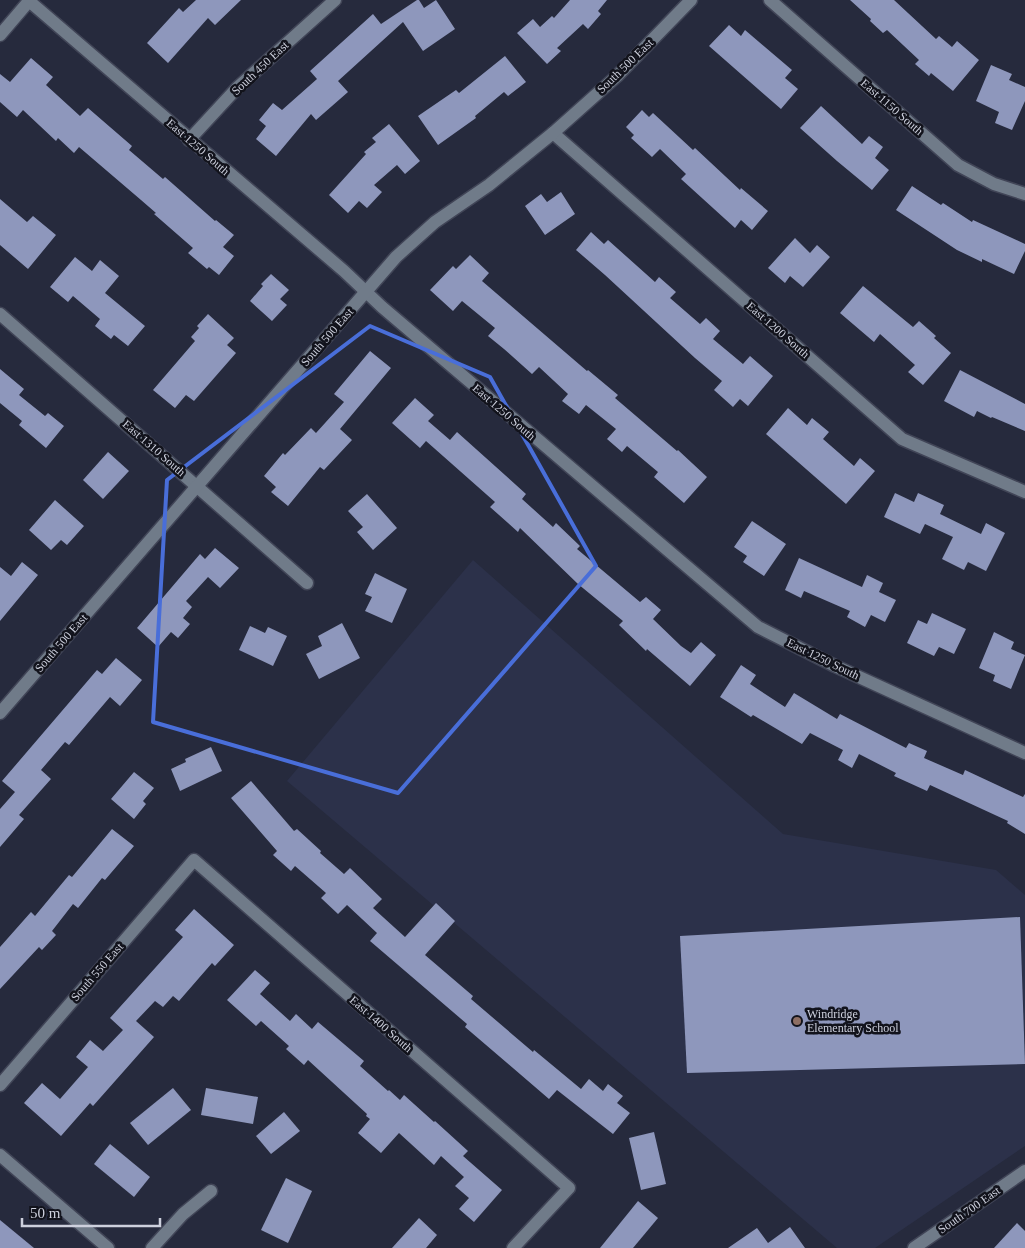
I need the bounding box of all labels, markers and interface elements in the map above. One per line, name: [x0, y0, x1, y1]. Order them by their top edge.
street label: South 500 East: [594, 35, 656, 96]
street label: South 450 East: [229, 38, 292, 98]
street label: East 1150 South: [858, 76, 926, 138]
street label: East 1250 South: [164, 116, 232, 178]
street label: East 1200 South: [744, 299, 812, 361]
street label: South 500 East: [298, 304, 357, 369]
street label: East 1250 South: [470, 381, 538, 443]
street label: East 1310 South: [120, 417, 188, 479]
street label: South 500 East: [32, 610, 91, 675]
street label: East 1250 South: [785, 635, 861, 683]
street label: South 550 East: [68, 939, 127, 1004]
street label: East 1400 South: [347, 993, 415, 1055]
place label: Windridge Elementary School: [807, 1007, 899, 1035]
marker: Windridge Elementary School: [791, 1015, 803, 1027]
street label: South 700 East: [935, 1183, 1003, 1237]
scale bar: [22, 1196, 160, 1228]
text: 50 m: [30, 1205, 61, 1221]

